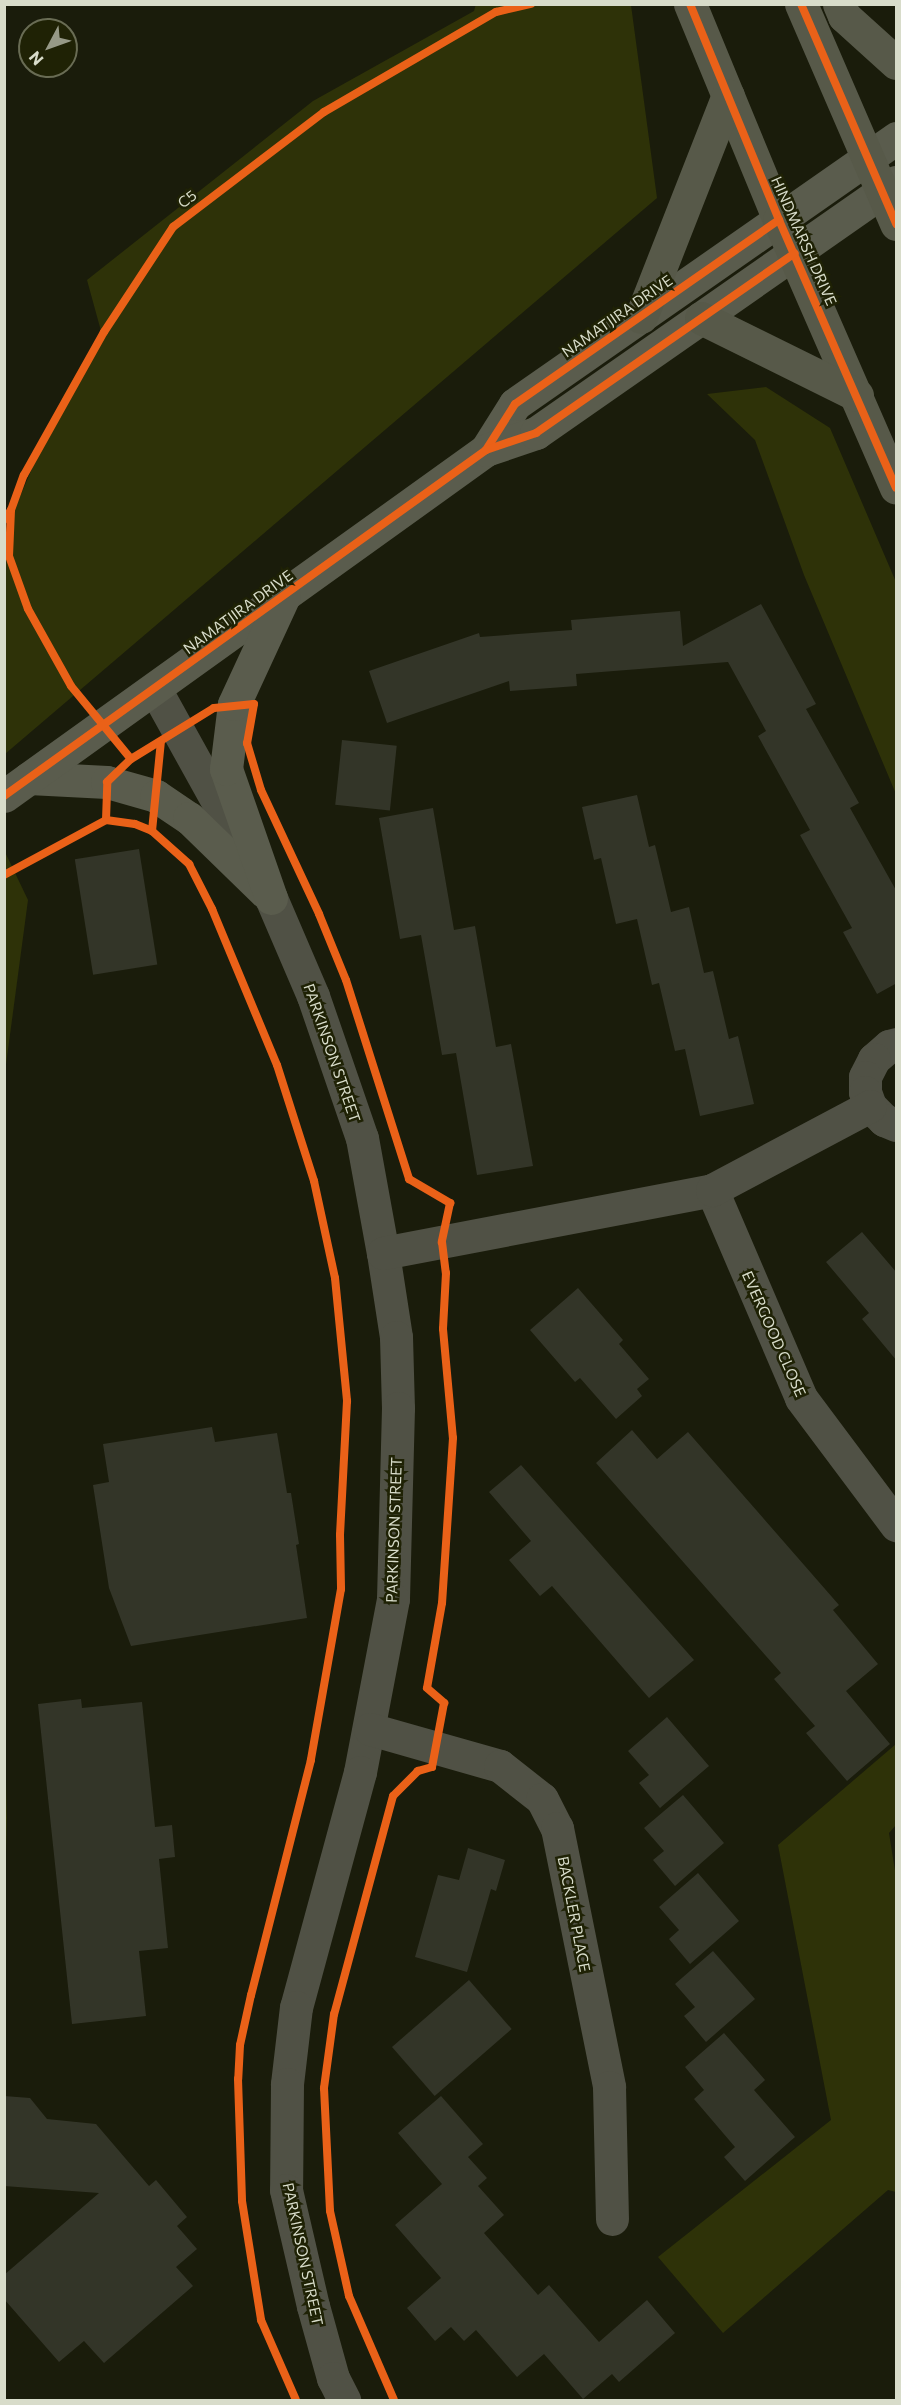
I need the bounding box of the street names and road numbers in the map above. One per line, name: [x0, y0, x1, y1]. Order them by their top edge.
street label: HINDMARSH DRIVE: [767, 174, 841, 308]
street label: C5: [174, 186, 200, 212]
street label: NAMATJIRA DRIVE: [558, 271, 676, 361]
street label: NAMATJIRA DRIVE: [180, 566, 296, 658]
street label: PARKINSON STREET: [300, 981, 364, 1125]
street label: EVERGOOD CLOSE: [738, 1268, 810, 1400]
street label: PARKINSON STREET: [382, 1457, 406, 1603]
street label: BACKLER PLACE: [554, 1855, 594, 1973]
street label: PARKINSON STREET: [279, 2181, 327, 2327]

